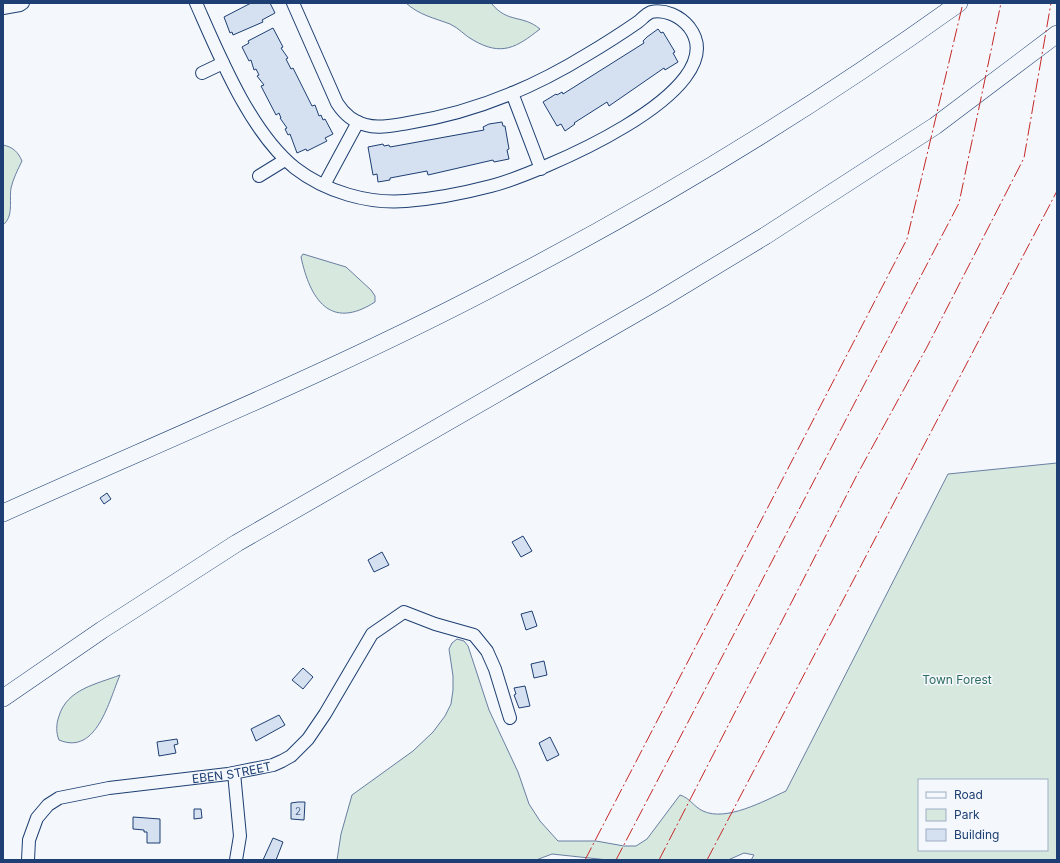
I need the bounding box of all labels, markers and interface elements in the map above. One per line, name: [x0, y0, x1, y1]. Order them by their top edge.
park label: Town Forest: [922, 672, 992, 687]
street label: EBEN STREET: [191, 758, 273, 786]
legend: [918, 779, 1048, 851]
text: Road: [954, 787, 983, 802]
house number: 2: [295, 805, 301, 817]
text: Park: [954, 807, 980, 822]
text: Building: [954, 827, 999, 842]

